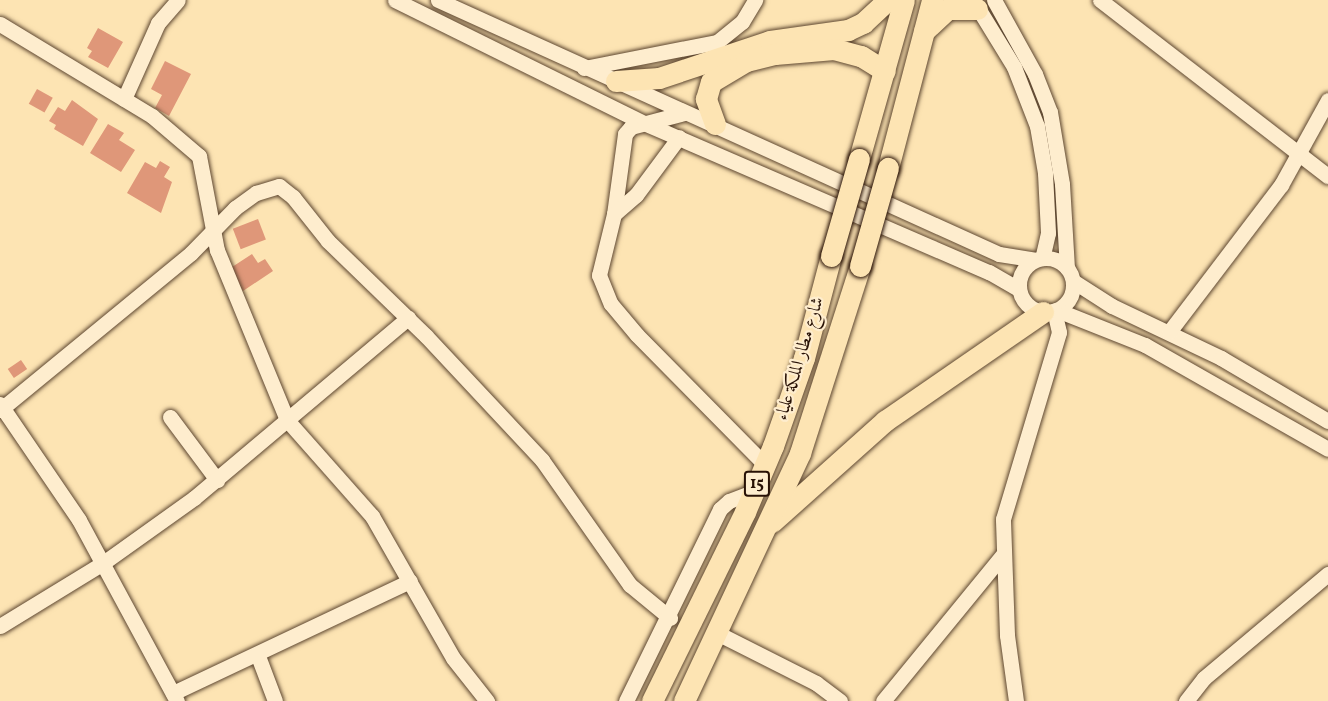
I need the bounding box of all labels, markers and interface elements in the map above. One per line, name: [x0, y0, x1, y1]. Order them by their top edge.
street label: شارع مطار الملكة علياء: [772, 295, 830, 423]
road number: 15: [744, 471, 771, 497]

